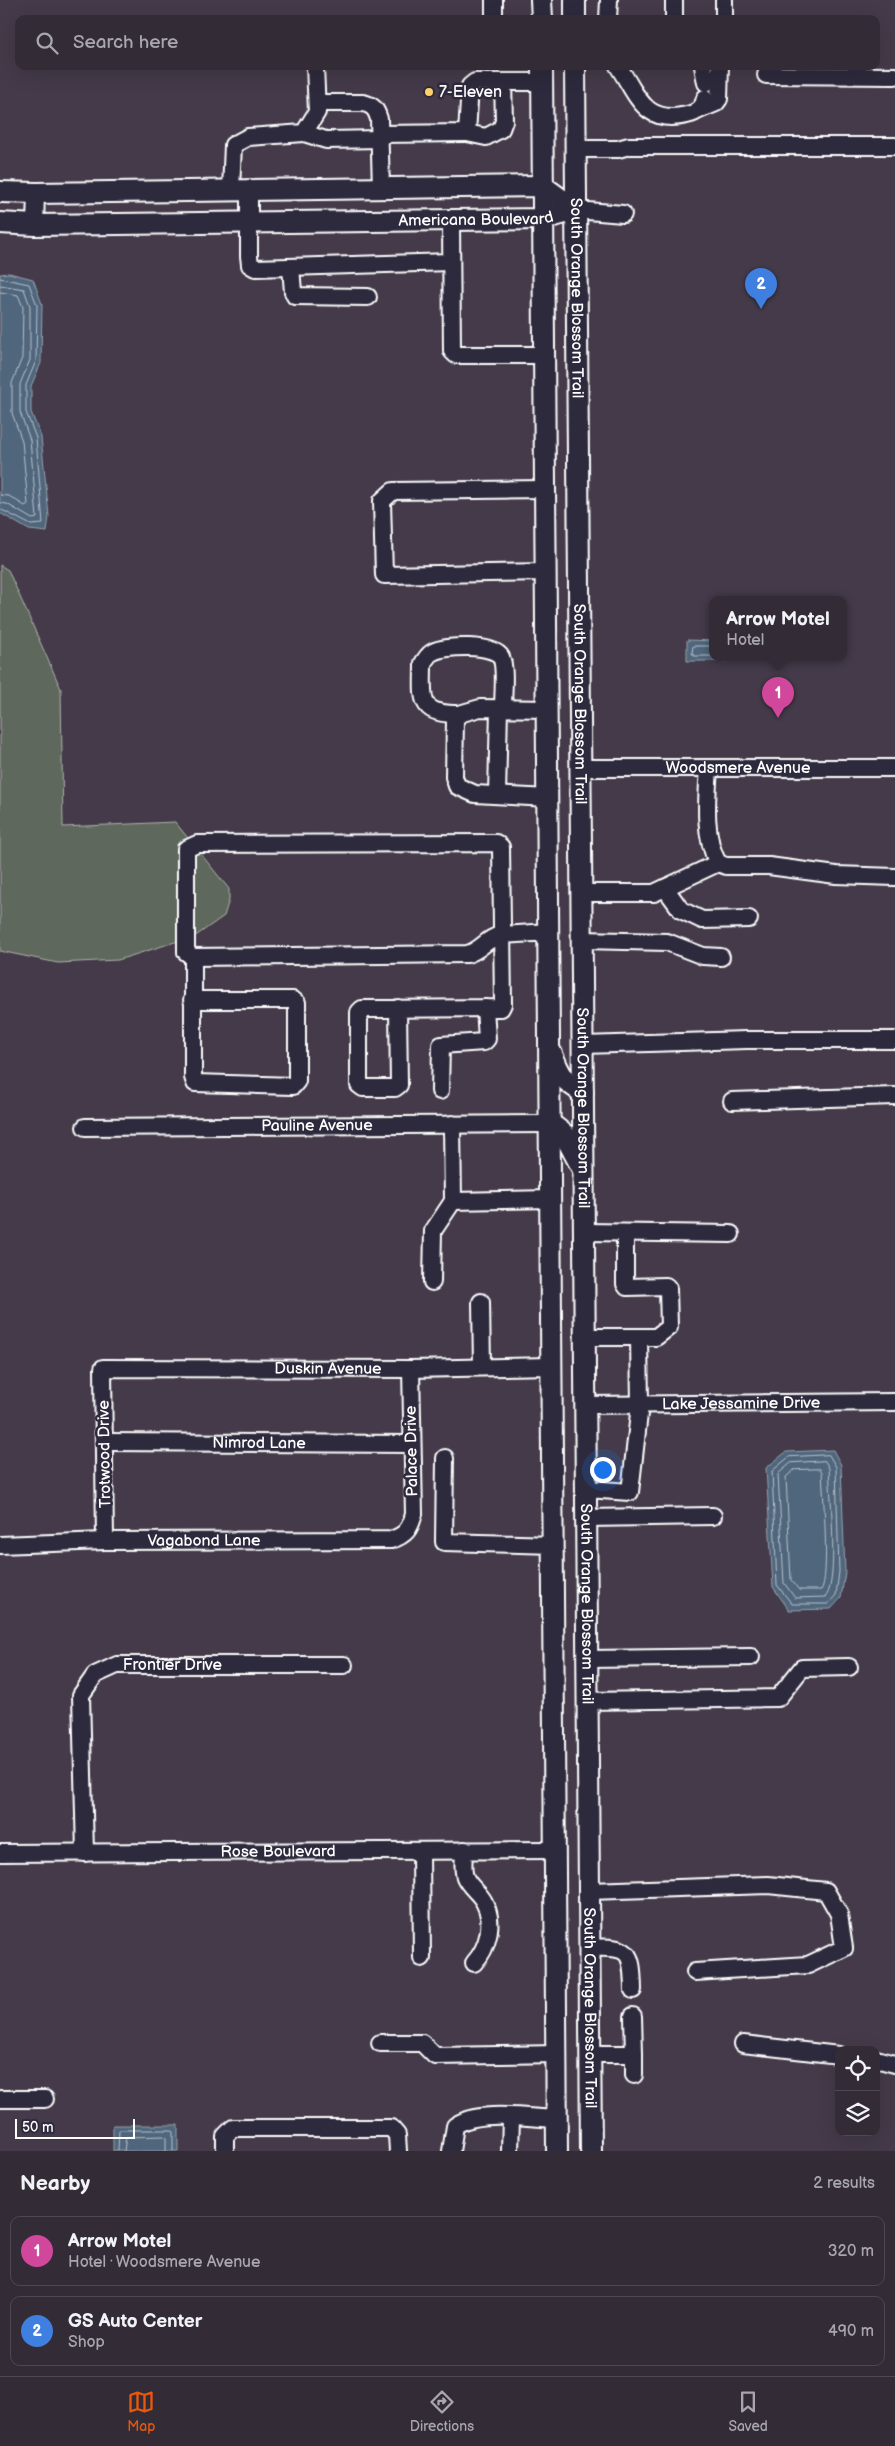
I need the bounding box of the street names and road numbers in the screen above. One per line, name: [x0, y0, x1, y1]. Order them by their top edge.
street label: South Orange Blossom Trail: [567, 198, 587, 398]
street label: Americana Boulevard: [398, 207, 556, 230]
street label: South Orange Blossom Trail: [570, 604, 590, 804]
street label: Woodsmere Avenue: [666, 759, 811, 778]
street label: South Orange Blossom Trail: [573, 1008, 593, 1208]
street label: Pauline Avenue: [261, 1116, 373, 1135]
street label: Duskin Avenue: [274, 1359, 382, 1378]
street label: Lake Jessamine Drive: [662, 1393, 821, 1414]
street label: Trotwood Drive: [95, 1399, 115, 1508]
street label: Palace Drive: [402, 1405, 422, 1497]
street label: Nimrod Lane: [212, 1433, 306, 1453]
street label: South Orange Blossom Trail: [577, 1504, 597, 1704]
street label: Vagabond Lane: [147, 1531, 261, 1550]
street label: Frontier Drive: [123, 1656, 222, 1675]
street label: Rose Boulevard: [220, 1842, 336, 1861]
street label: South Orange Blossom Trail: [580, 1907, 600, 2108]

